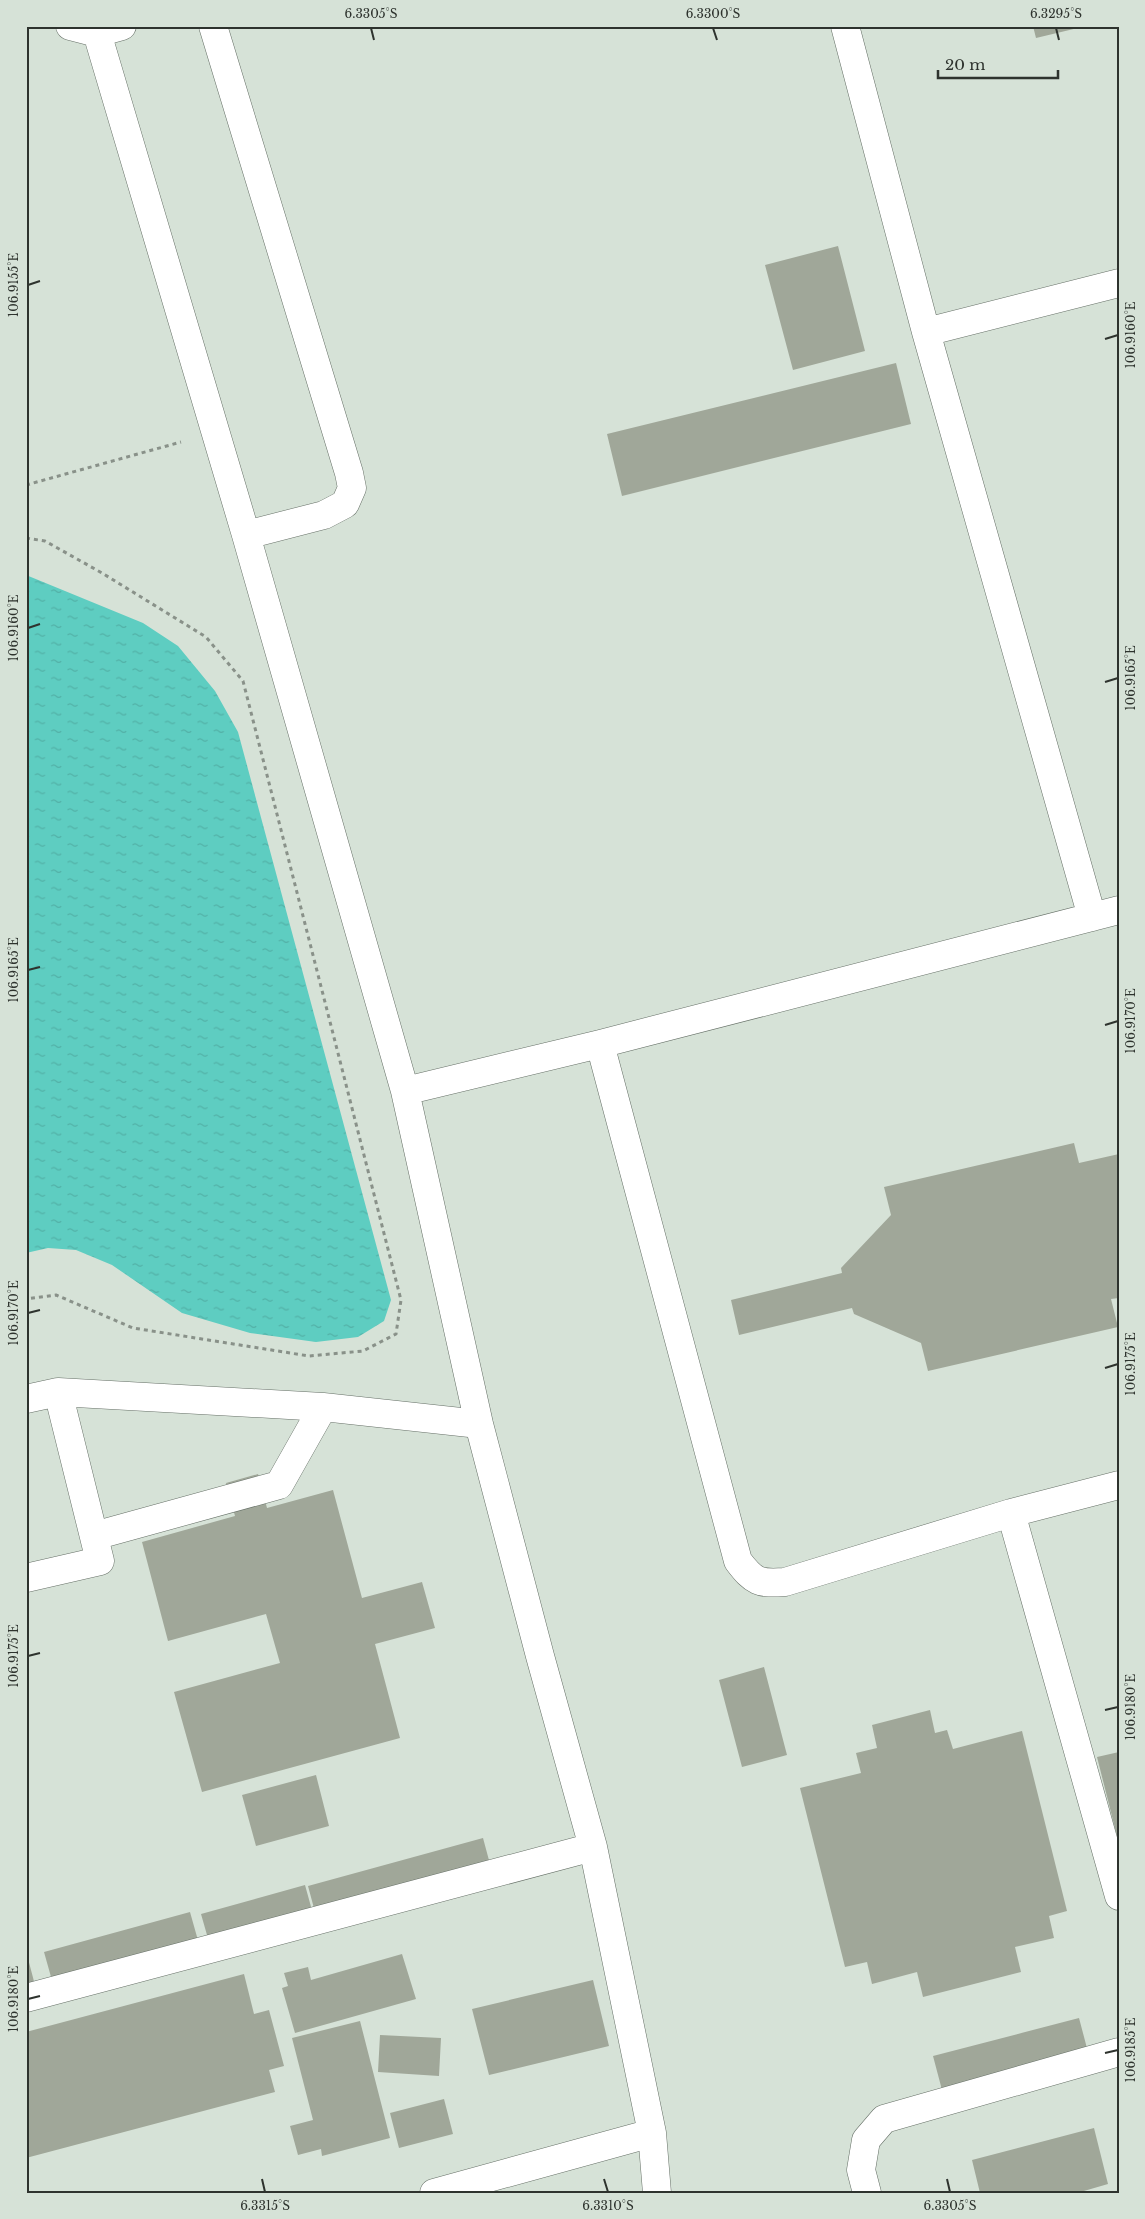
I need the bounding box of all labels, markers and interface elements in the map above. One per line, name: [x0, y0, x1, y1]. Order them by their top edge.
text: 6.3305°S: [345, 6, 398, 21]
text: 6.3300°S: [686, 6, 741, 21]
text: 6.3295°S: [1030, 6, 1082, 21]
scale bar: [938, 48, 1058, 80]
text: 20 m: [945, 55, 985, 74]
text: 106.9155°E: [6, 253, 21, 317]
text: 106.9160°E: [1123, 301, 1138, 369]
text: 106.9160°E: [6, 594, 21, 662]
text: 106.9165°E: [1123, 645, 1138, 711]
text: 106.9165°E: [6, 937, 21, 1003]
text: 106.9170°E: [1123, 988, 1138, 1054]
text: 106.9170°E: [6, 1280, 21, 1346]
text: 106.9175°E: [1123, 1332, 1138, 1396]
text: 106.9175°E: [6, 1624, 21, 1688]
text: 106.9180°E: [1123, 1673, 1138, 1740]
text: 106.9180°E: [6, 1965, 21, 2032]
text: 106.9185°E: [1123, 2017, 1138, 2082]
text: 6.3315°S: [240, 2198, 290, 2213]
text: 6.3310°S: [582, 2198, 634, 2213]
text: 6.3305°S: [924, 2198, 977, 2213]

